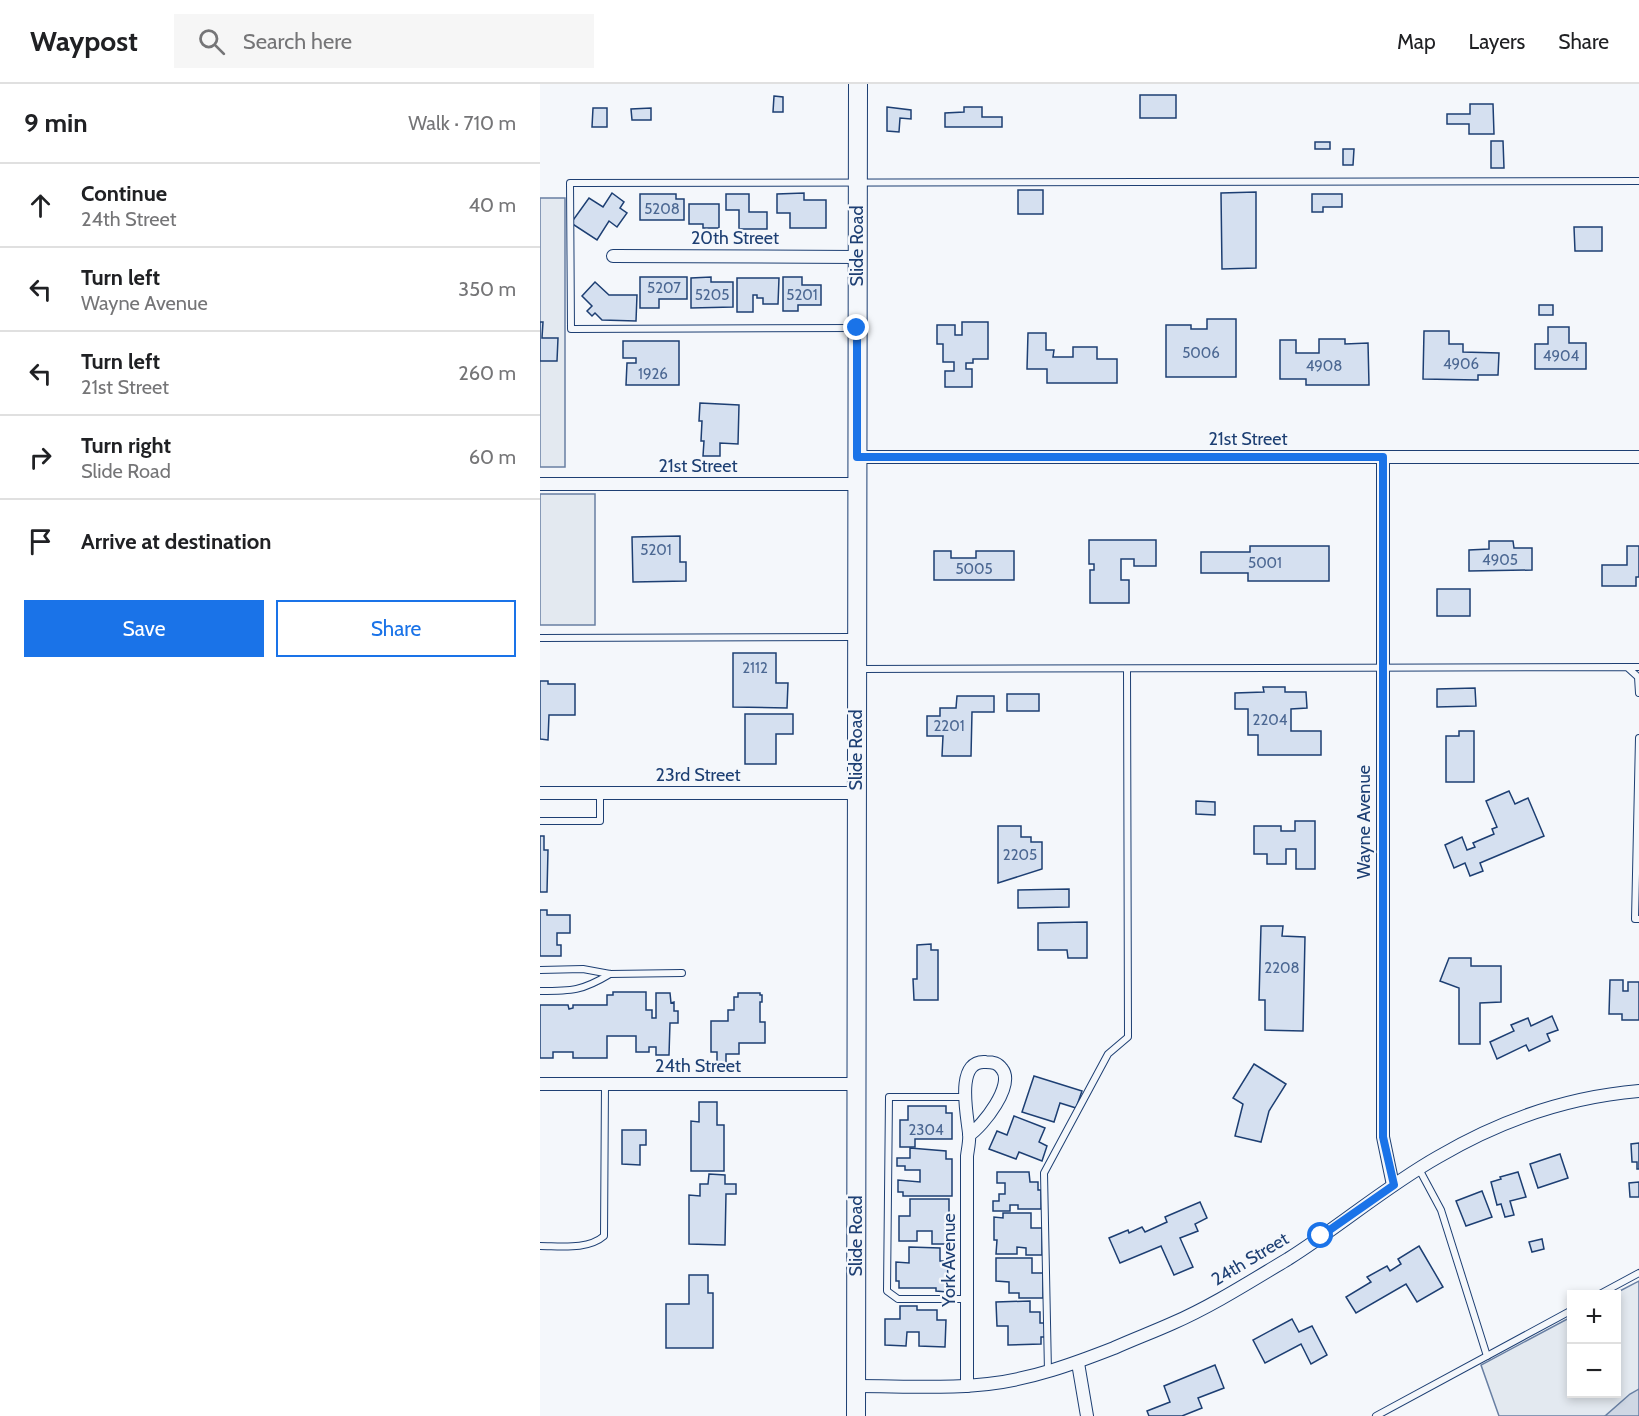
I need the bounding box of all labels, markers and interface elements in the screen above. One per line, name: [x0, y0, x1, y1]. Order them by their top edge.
search box: [174, 14, 594, 68]
text: Waypost: [30, 24, 138, 58]
icon: search: [195, 25, 228, 58]
text: Search here: [243, 28, 352, 55]
text: Map: [1397, 29, 1436, 54]
text: Layers: [1469, 29, 1525, 54]
text: Share: [1558, 29, 1609, 54]
text: 9 min: [24, 107, 88, 139]
text: Walk · 710 m: [408, 111, 516, 135]
text: Continue: [81, 180, 167, 207]
icon: ahead: [24, 189, 57, 222]
text: 40 m: [468, 193, 516, 217]
house number: 5208: [644, 200, 680, 218]
street label: Slide Road: [846, 206, 868, 286]
text: 24th Street: [81, 207, 177, 231]
street label: 20th Street: [691, 227, 779, 249]
text: Turn left: [81, 264, 160, 291]
icon: left: [24, 273, 57, 306]
text: 350 m: [458, 277, 516, 301]
house number: 5207: [647, 279, 681, 297]
house number: 5205: [695, 286, 729, 304]
house number: 5201: [786, 286, 818, 304]
text: Wayne Avenue: [81, 291, 208, 315]
route end: [843, 314, 869, 340]
house number: 5006: [1182, 344, 1220, 362]
house number: 4904: [1543, 347, 1579, 365]
text: Turn left: [81, 348, 160, 375]
house number: 4906: [1443, 355, 1479, 373]
icon: left: [24, 357, 57, 390]
house number: 4908: [1306, 357, 1342, 375]
text: 260 m: [458, 361, 516, 385]
house number: 1926: [638, 365, 668, 383]
text: 21st Street: [81, 375, 169, 399]
street label: 21st Street: [1208, 428, 1288, 450]
text: Turn right: [81, 432, 171, 459]
icon: right: [24, 441, 57, 474]
text: 60 m: [469, 445, 516, 469]
street label: 21st Street: [658, 455, 738, 477]
text: Slide Road: [81, 459, 171, 483]
icon: arrive: [24, 525, 57, 558]
text: Arrive at destination: [81, 528, 271, 555]
house number: 5201: [640, 541, 672, 559]
house number: 4905: [1482, 551, 1518, 569]
house number: 5001: [1248, 554, 1282, 572]
house number: 5005: [955, 560, 993, 578]
button: Save: [24, 600, 264, 657]
button: Share: [276, 600, 516, 657]
house number: 2112: [742, 659, 768, 677]
street label: Slide Road: [845, 710, 867, 790]
house number: 2204: [1253, 711, 1288, 729]
house number: 2201: [933, 717, 965, 735]
street label: 23rd Street: [656, 764, 740, 786]
street label: Wayne Avenue: [1353, 765, 1375, 879]
house number: 2205: [1003, 846, 1037, 864]
house number: 2208: [1264, 959, 1300, 977]
street label: 24th Street: [655, 1055, 741, 1077]
house number: 2304: [908, 1121, 944, 1139]
street label: Slide Road: [845, 1196, 867, 1276]
street label: York Avenue: [938, 1213, 960, 1308]
route start: [1307, 1222, 1333, 1248]
street label: 24th Street: [1207, 1227, 1293, 1291]
map controls: [1567, 1290, 1621, 1398]
button: +: [1567, 1290, 1621, 1344]
button: −: [1567, 1344, 1621, 1398]

